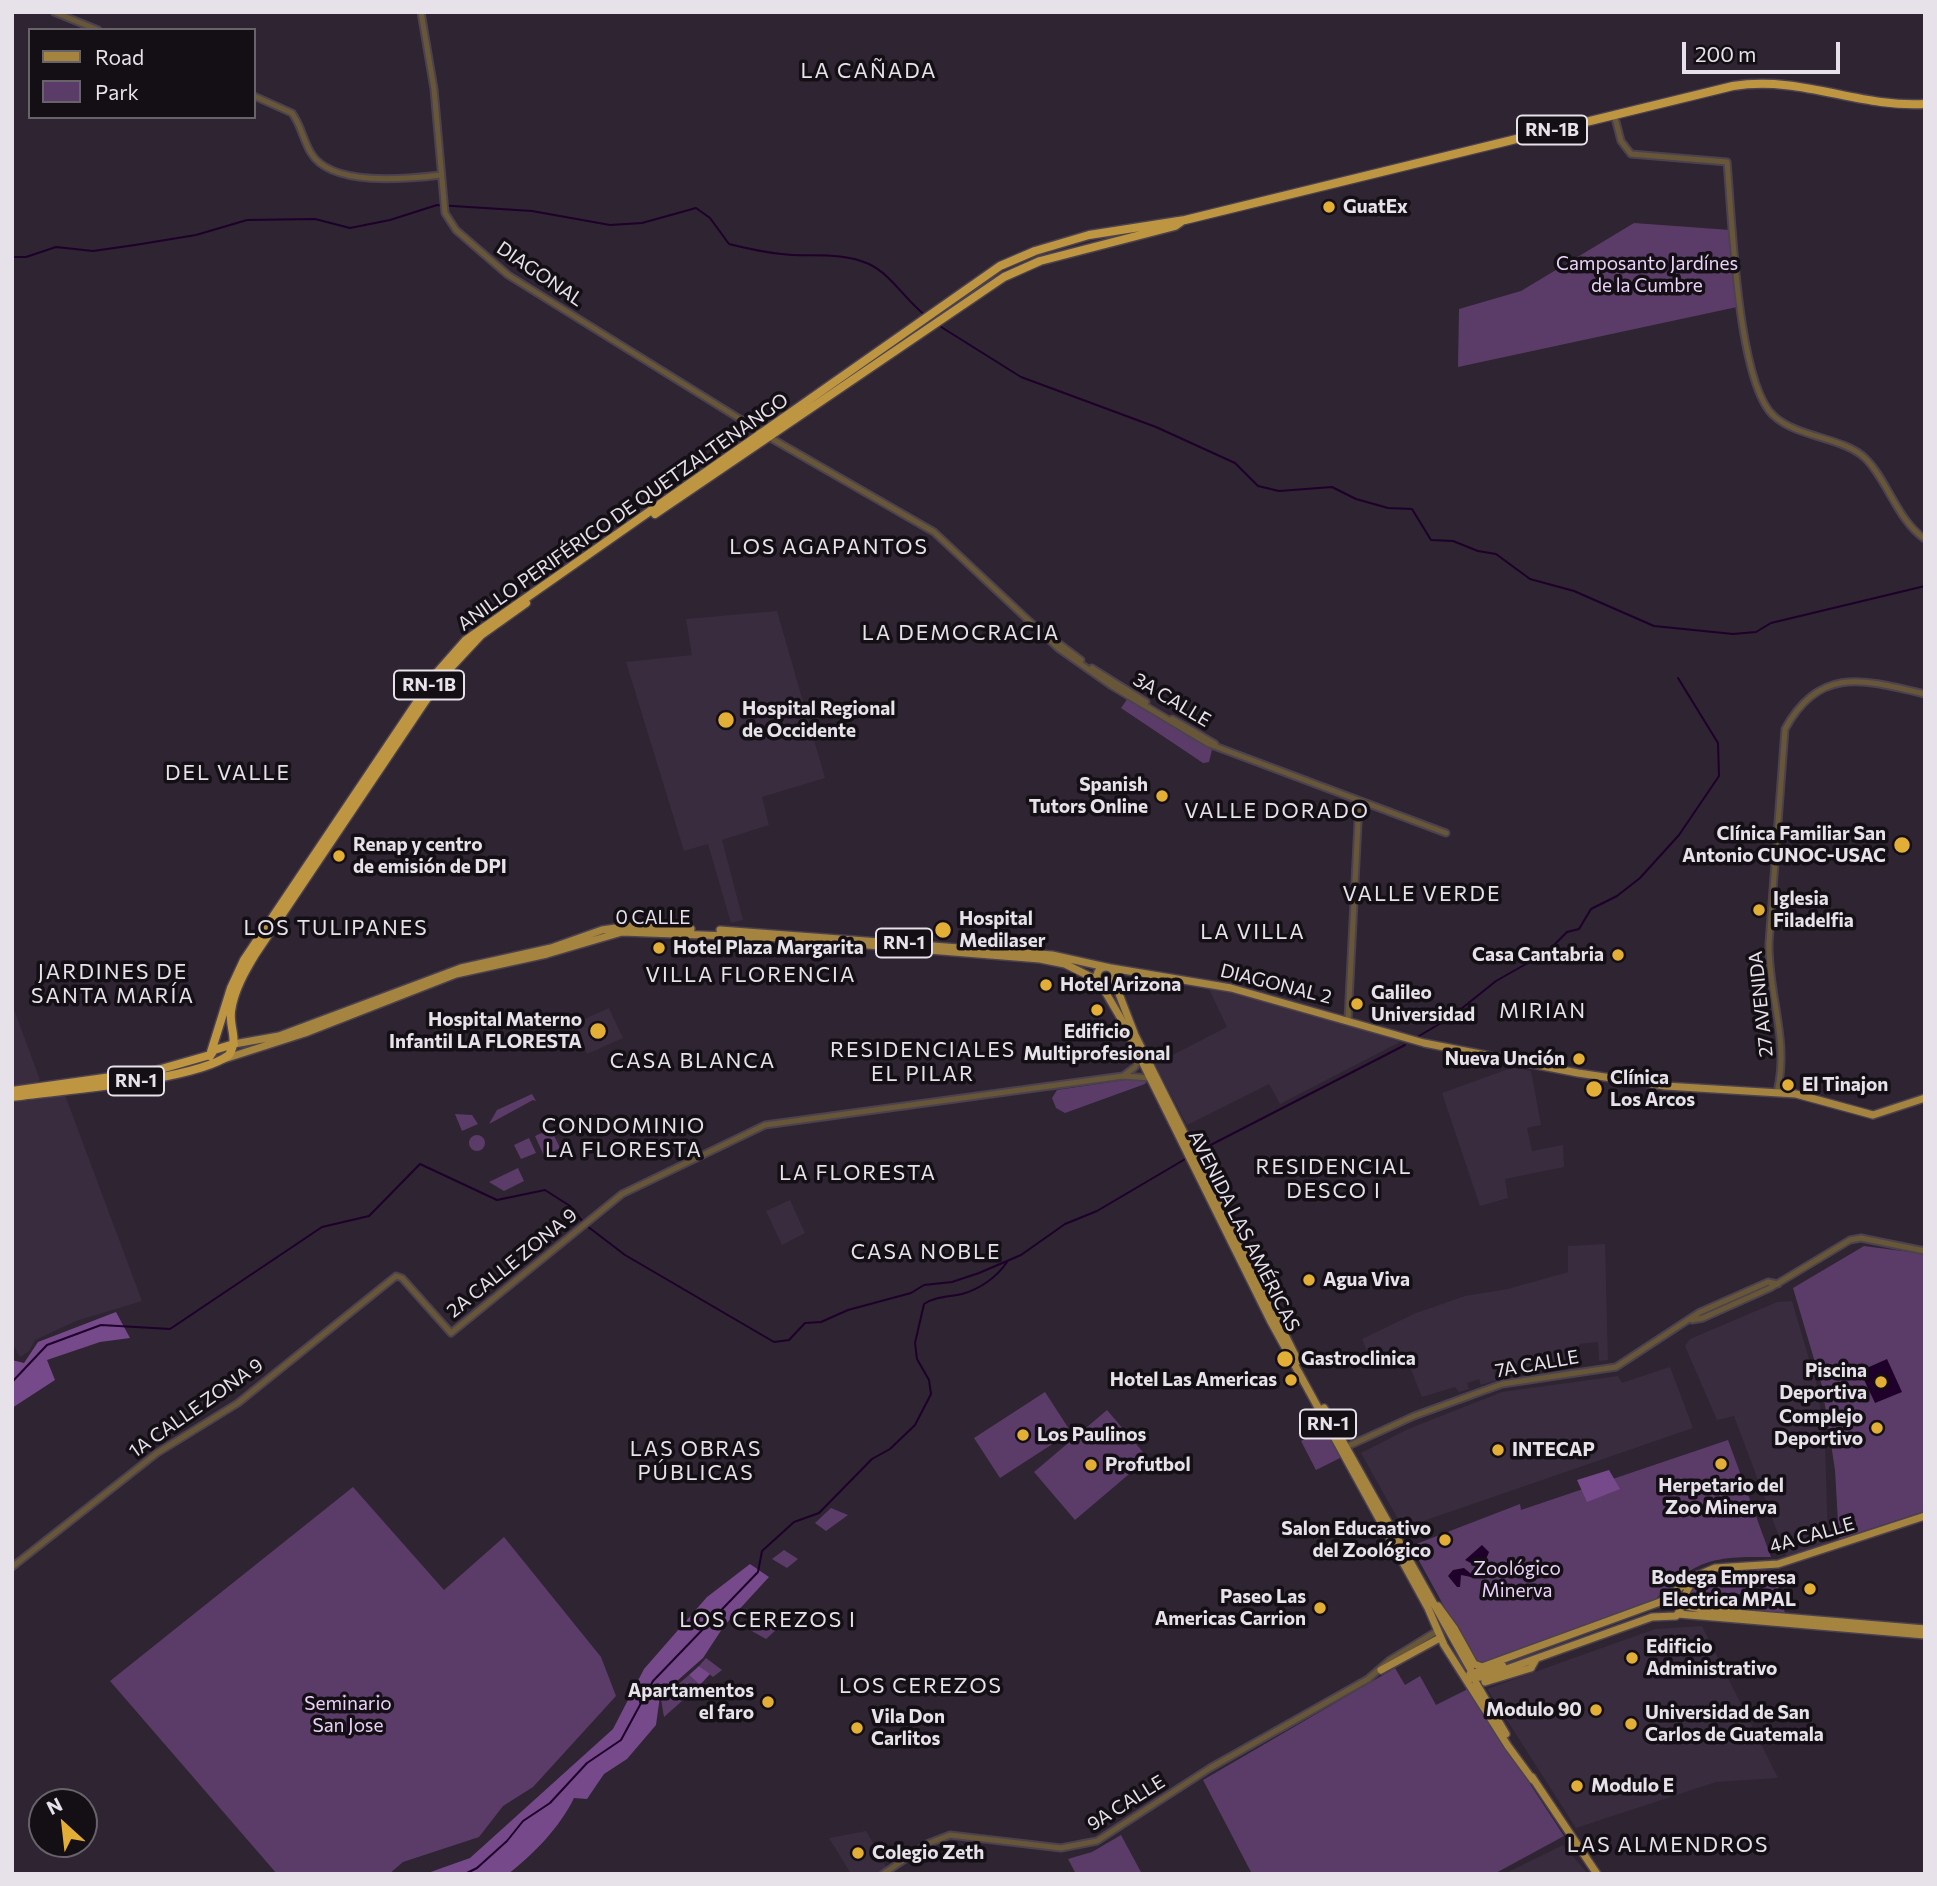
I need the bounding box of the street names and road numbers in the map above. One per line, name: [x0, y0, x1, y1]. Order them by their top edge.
road number: RN-1B: [1517, 116, 1587, 145]
street label: DIAGONAL: [492, 237, 588, 311]
street label: ANILLO PERIFÉRICO DE QUETZALTENANGO: [453, 388, 793, 636]
street label: 3A CALLE: [1129, 668, 1215, 732]
road number: RN-1B: [394, 670, 464, 700]
street label: 0 CALLE: [615, 907, 691, 929]
road number: RN-1: [876, 928, 932, 958]
street label: 27 AVENIDA: [1744, 950, 1778, 1058]
street label: DIAGONAL 2: [1218, 959, 1334, 1009]
road number: RN-1: [108, 1066, 164, 1096]
street label: AVENIDA LAS AMÉRICAS: [1183, 1127, 1305, 1335]
street label: 2A CALLE ZONA 9: [442, 1204, 582, 1322]
street label: 7A CALLE: [1493, 1345, 1581, 1383]
street label: 1A CALLE ZONA 9: [125, 1353, 267, 1463]
road number: RN-1: [1300, 1409, 1356, 1438]
street label: 4A CALLE: [1767, 1512, 1857, 1558]
street label: 9A CALLE: [1083, 1770, 1169, 1836]

